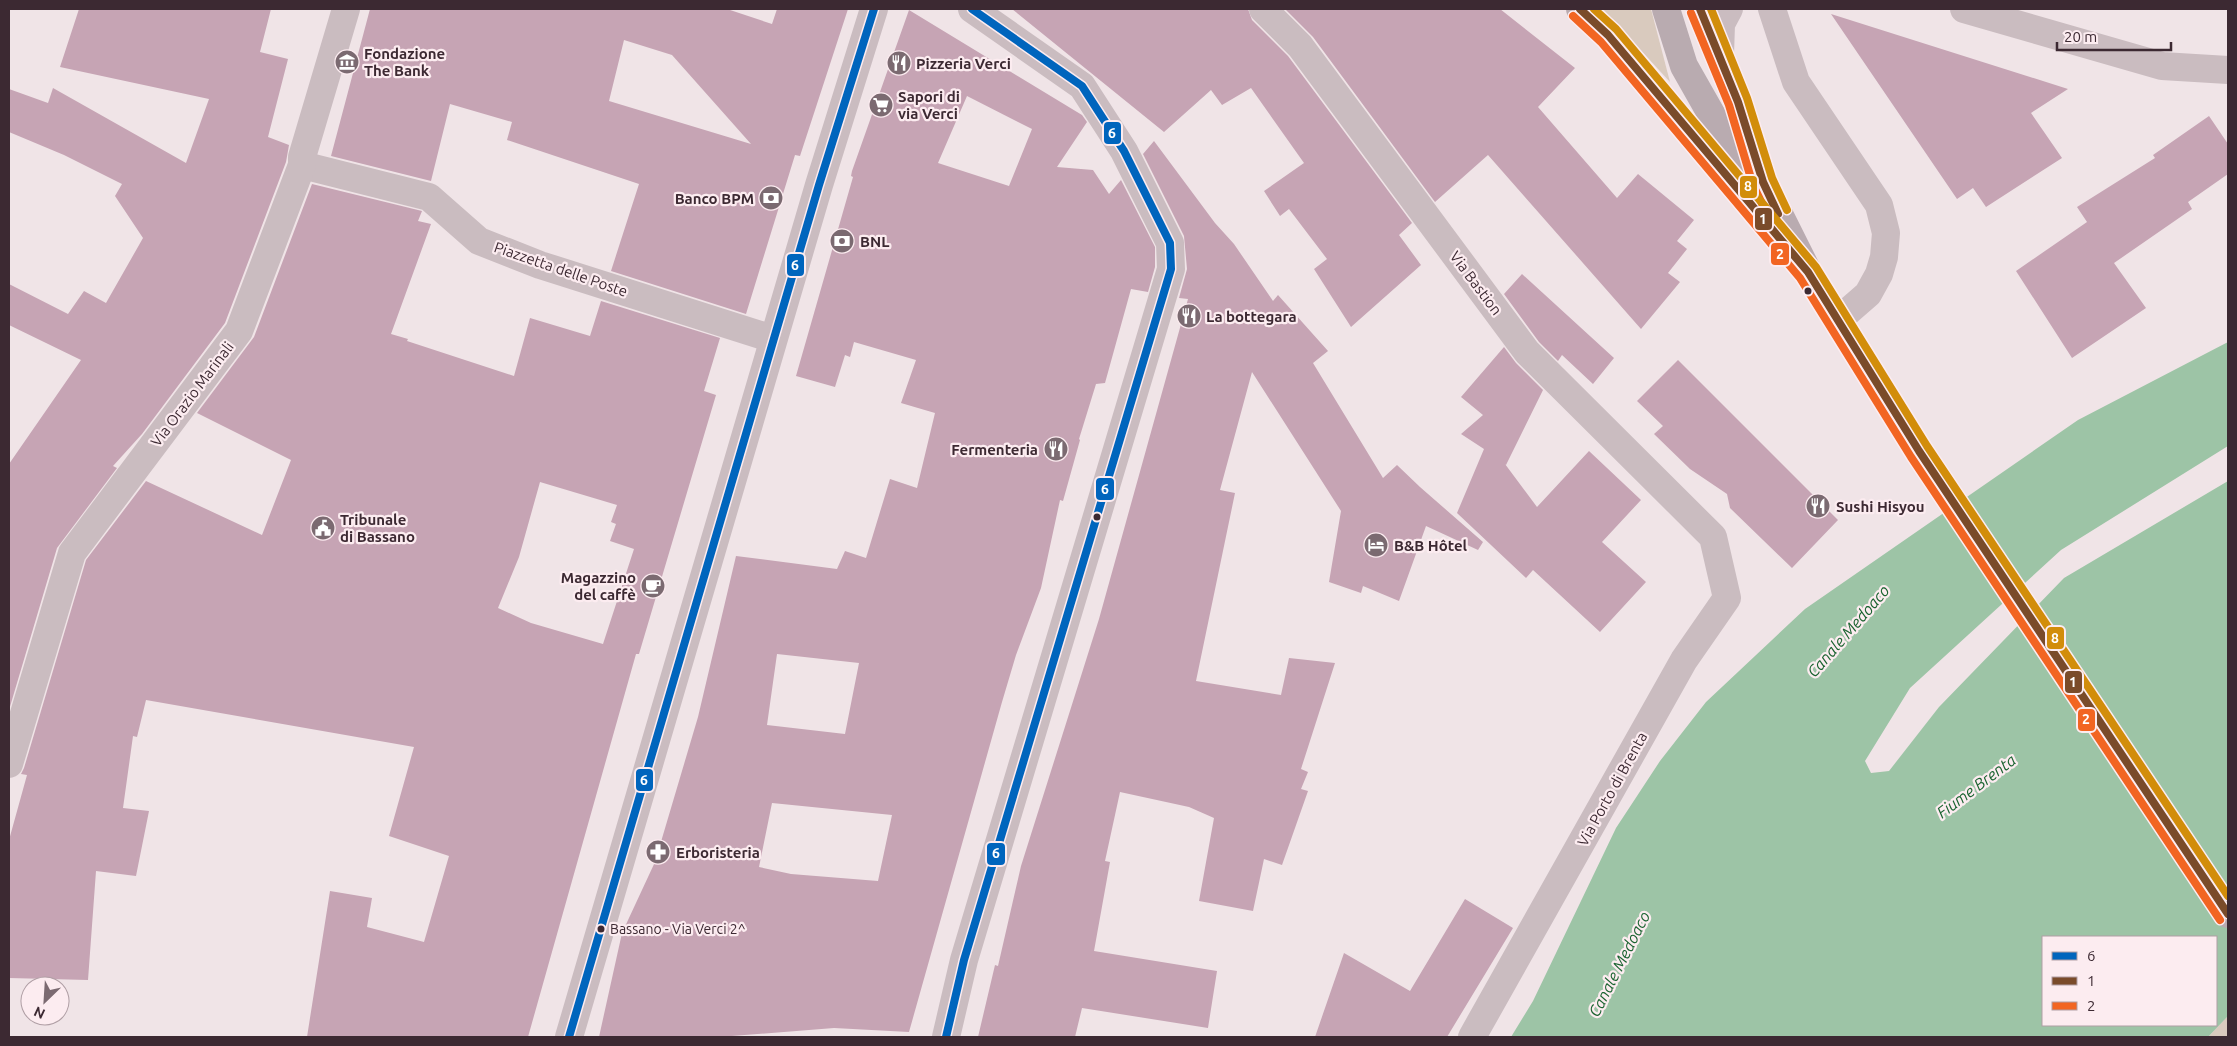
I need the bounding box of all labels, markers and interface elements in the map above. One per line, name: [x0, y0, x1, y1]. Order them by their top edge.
scale bar: [2057, 20, 2171, 52]
text: 20 m: [2064, 28, 2097, 45]
place label: Fondazione The Bank: [364, 45, 445, 79]
museum icon: Fondazione The Bank: [334, 49, 360, 75]
restaurant icon: Pizzeria Verci: [886, 50, 912, 76]
place label: Pizzeria Verci: [916, 55, 1011, 72]
place label: Sapori di via Verci: [898, 88, 960, 122]
supermarket icon: Sapori di via Verci: [868, 92, 894, 118]
line badge: 6: [1103, 121, 1122, 145]
text: 6: [1108, 125, 1116, 141]
line badge: 8: [1739, 175, 1758, 199]
text: 8: [1744, 178, 1752, 194]
bank icon: Banco BPM: [758, 185, 784, 211]
place label: Banco BPM: [675, 190, 754, 207]
line badge: 1: [1754, 207, 1773, 231]
text: 1: [1759, 211, 1767, 227]
bank icon: BNL: [829, 228, 855, 254]
place label: BNL: [860, 233, 889, 250]
street label: Piazzetta delle Poste: [492, 238, 630, 300]
line badge: 2: [1770, 242, 1790, 266]
text: 2: [1776, 246, 1784, 262]
street label: Via Bastion: [1447, 248, 1505, 318]
line badge: 6: [786, 253, 805, 277]
text: 6: [791, 257, 799, 273]
unlabelled marker: [1803, 286, 1813, 296]
restaurant icon: La bottegara: [1176, 303, 1202, 329]
place label: La bottegara: [1206, 308, 1297, 325]
street label: Via Orazio Marinali: [147, 338, 237, 450]
restaurant icon: Fermenteria: [1043, 436, 1069, 462]
place label: Fermenteria: [951, 441, 1038, 458]
line badge: 6: [1095, 477, 1115, 501]
text: 6: [1101, 481, 1109, 497]
restaurant icon: Sushi Hisyou: [1805, 493, 1831, 519]
place label: Sushi Hisyou: [1836, 498, 1925, 515]
place label: Tribunale di Bassano: [340, 511, 415, 545]
unlabelled marker: [1092, 512, 1102, 522]
public building icon: Tribunale di Bassano: [310, 515, 336, 541]
hotel icon: B&B Hôtel: [1363, 532, 1389, 558]
place label: B&B Hôtel: [1394, 537, 1468, 554]
place label: Magazzino del caffè: [561, 569, 636, 603]
cafe icon: Magazzino del caffè: [640, 573, 666, 599]
water label: Canale Medoaco: [1803, 581, 1893, 681]
line badge: 8: [2046, 626, 2065, 650]
text: 8: [2051, 630, 2059, 646]
line badge: 1: [2064, 670, 2083, 694]
text: 1: [2069, 674, 2077, 690]
line badge: 2: [2077, 708, 2096, 732]
text: 2: [2082, 711, 2090, 727]
street label: Via Porto di Brenta: [1574, 729, 1650, 849]
water label: Fiume Brenta: [1933, 750, 2019, 821]
line badge: 6: [635, 768, 654, 792]
text: 6: [640, 772, 648, 788]
pharmacy icon: Erboristeria: [645, 839, 671, 865]
line badge: 6: [986, 842, 1006, 866]
place label: Erboristeria: [676, 844, 760, 861]
text: 6: [992, 845, 1000, 861]
water label: Canale Medoaco: [1585, 908, 1653, 1020]
place label: Bassano - Via Verci 2^: [610, 921, 746, 937]
marker: Bassano - Via Verci 2^: [596, 924, 606, 934]
legend: [2042, 936, 2217, 1026]
text: 6: [2087, 947, 2095, 964]
text: 1: [2087, 972, 2095, 989]
north arrow: [20, 976, 70, 1026]
text: 2: [2087, 997, 2095, 1014]
text: N: [31, 1003, 48, 1022]

